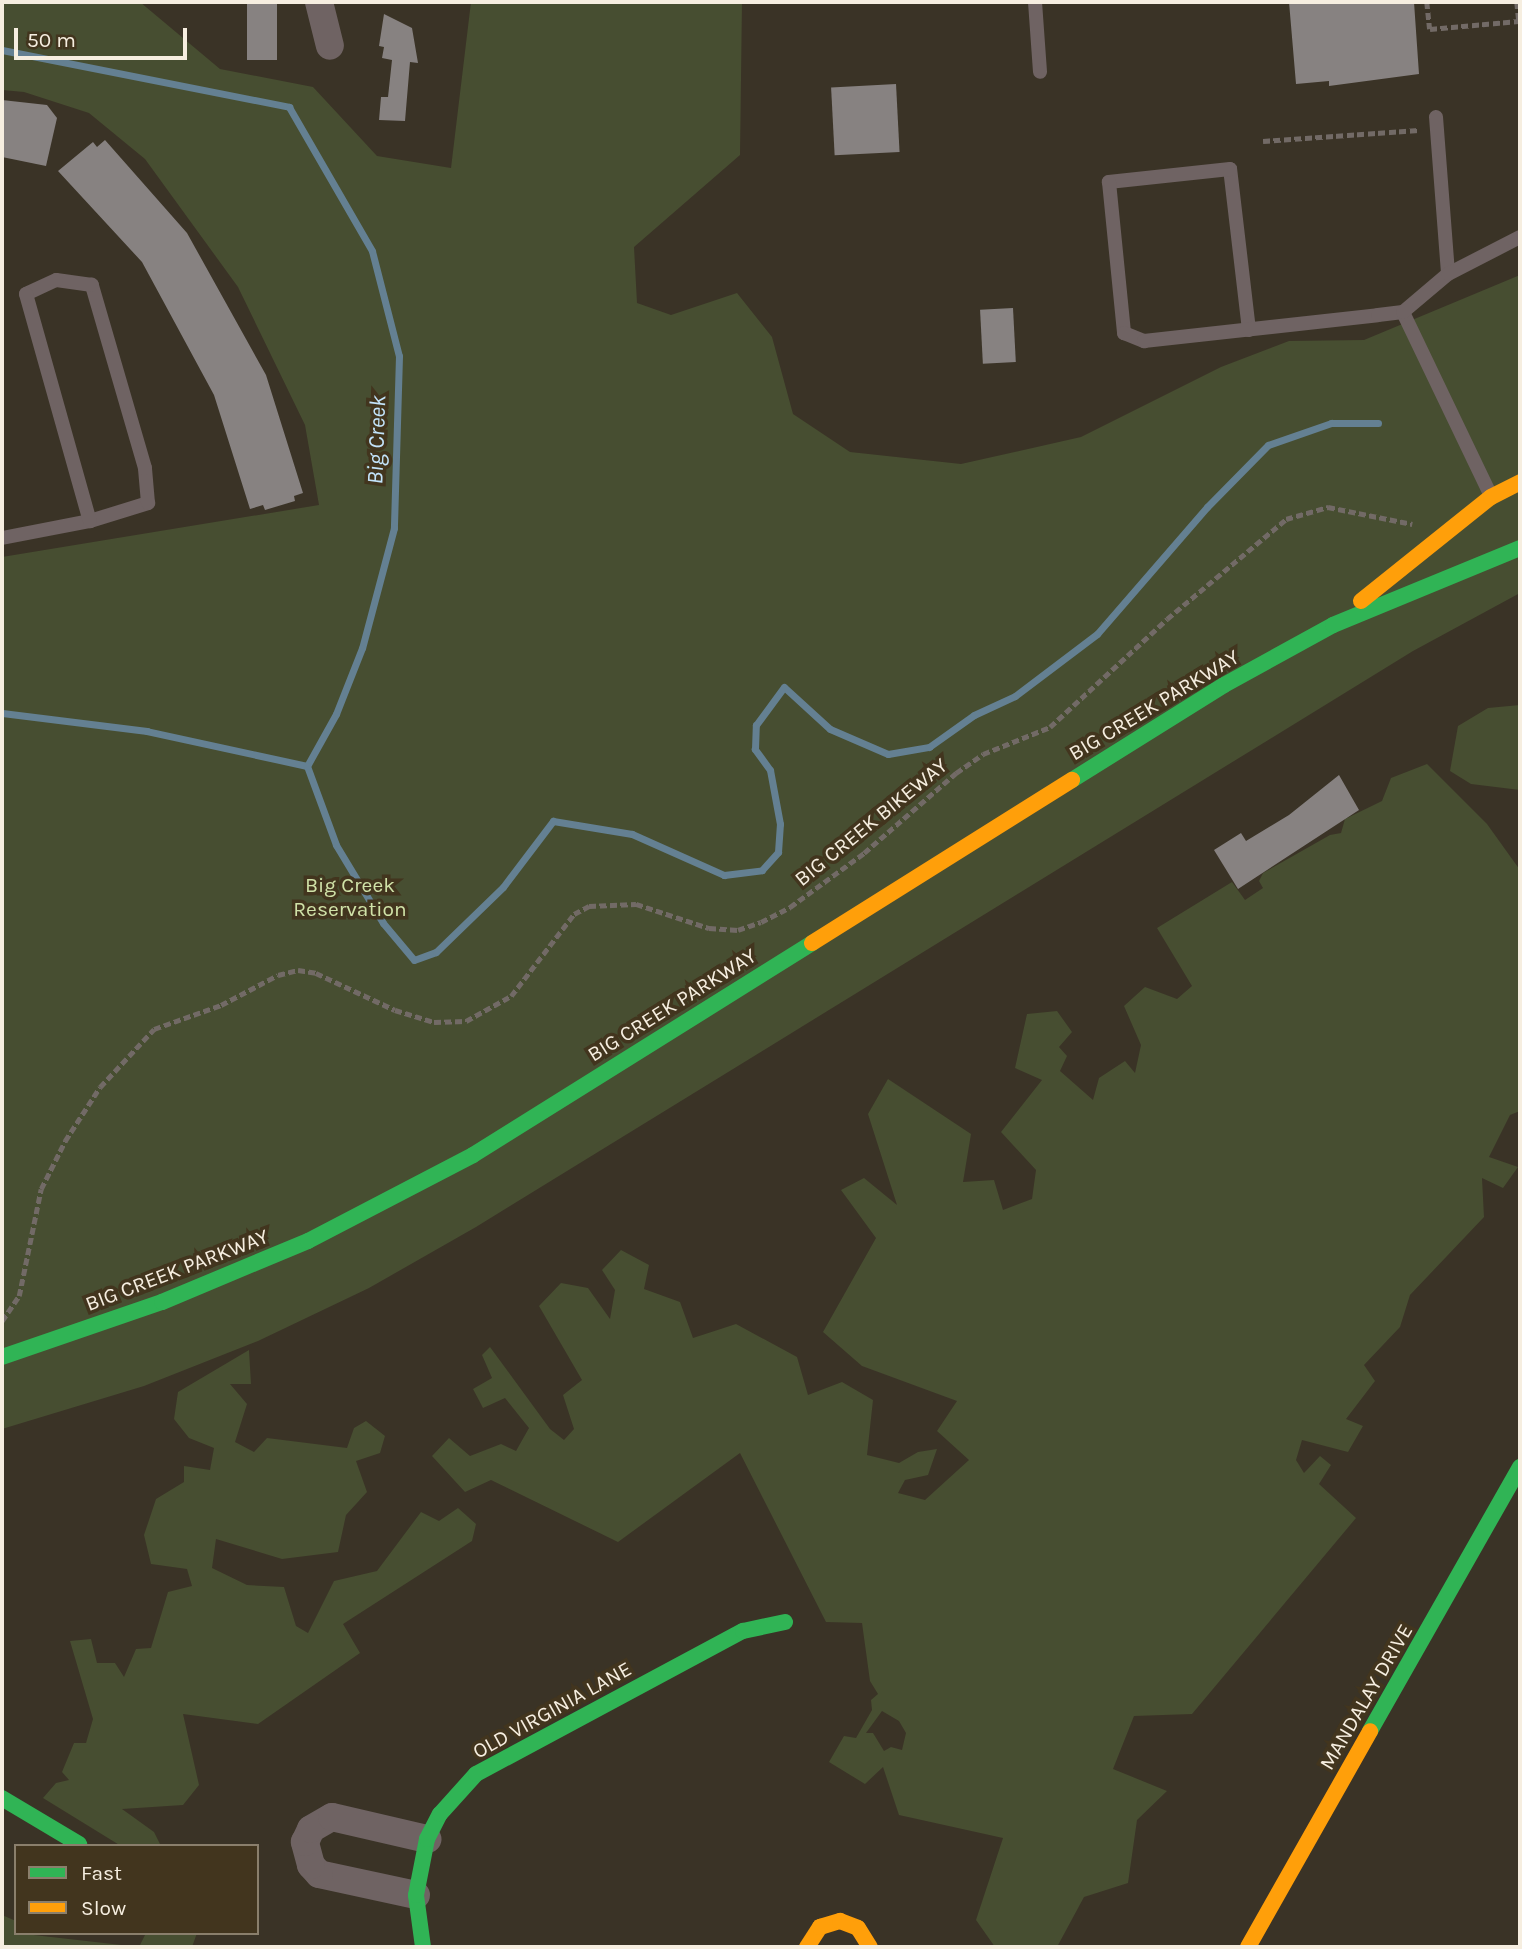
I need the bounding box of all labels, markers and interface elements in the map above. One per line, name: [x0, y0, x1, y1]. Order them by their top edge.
scale bar: [18, 14, 191, 58]
text: 50 m: [27, 28, 76, 52]
water label: Big Creek: [362, 395, 392, 485]
street label: BIG CREEK PARKWAY: [1064, 644, 1244, 766]
street label: BIG CREEK BIKEWAY: [790, 753, 952, 891]
park label: Big Creek Reservation: [293, 872, 407, 922]
street label: BIG CREEK PARKWAY: [583, 943, 761, 1067]
street label: BIG CREEK PARKWAY: [82, 1223, 272, 1317]
street label: MANDALAY DRIVE: [1314, 1620, 1418, 1774]
street label: OLD VIRGINIA LANE: [468, 1656, 636, 1764]
legend: [14, 1844, 259, 1935]
text: Fast: [81, 1861, 122, 1885]
text: Slow: [81, 1896, 126, 1920]

